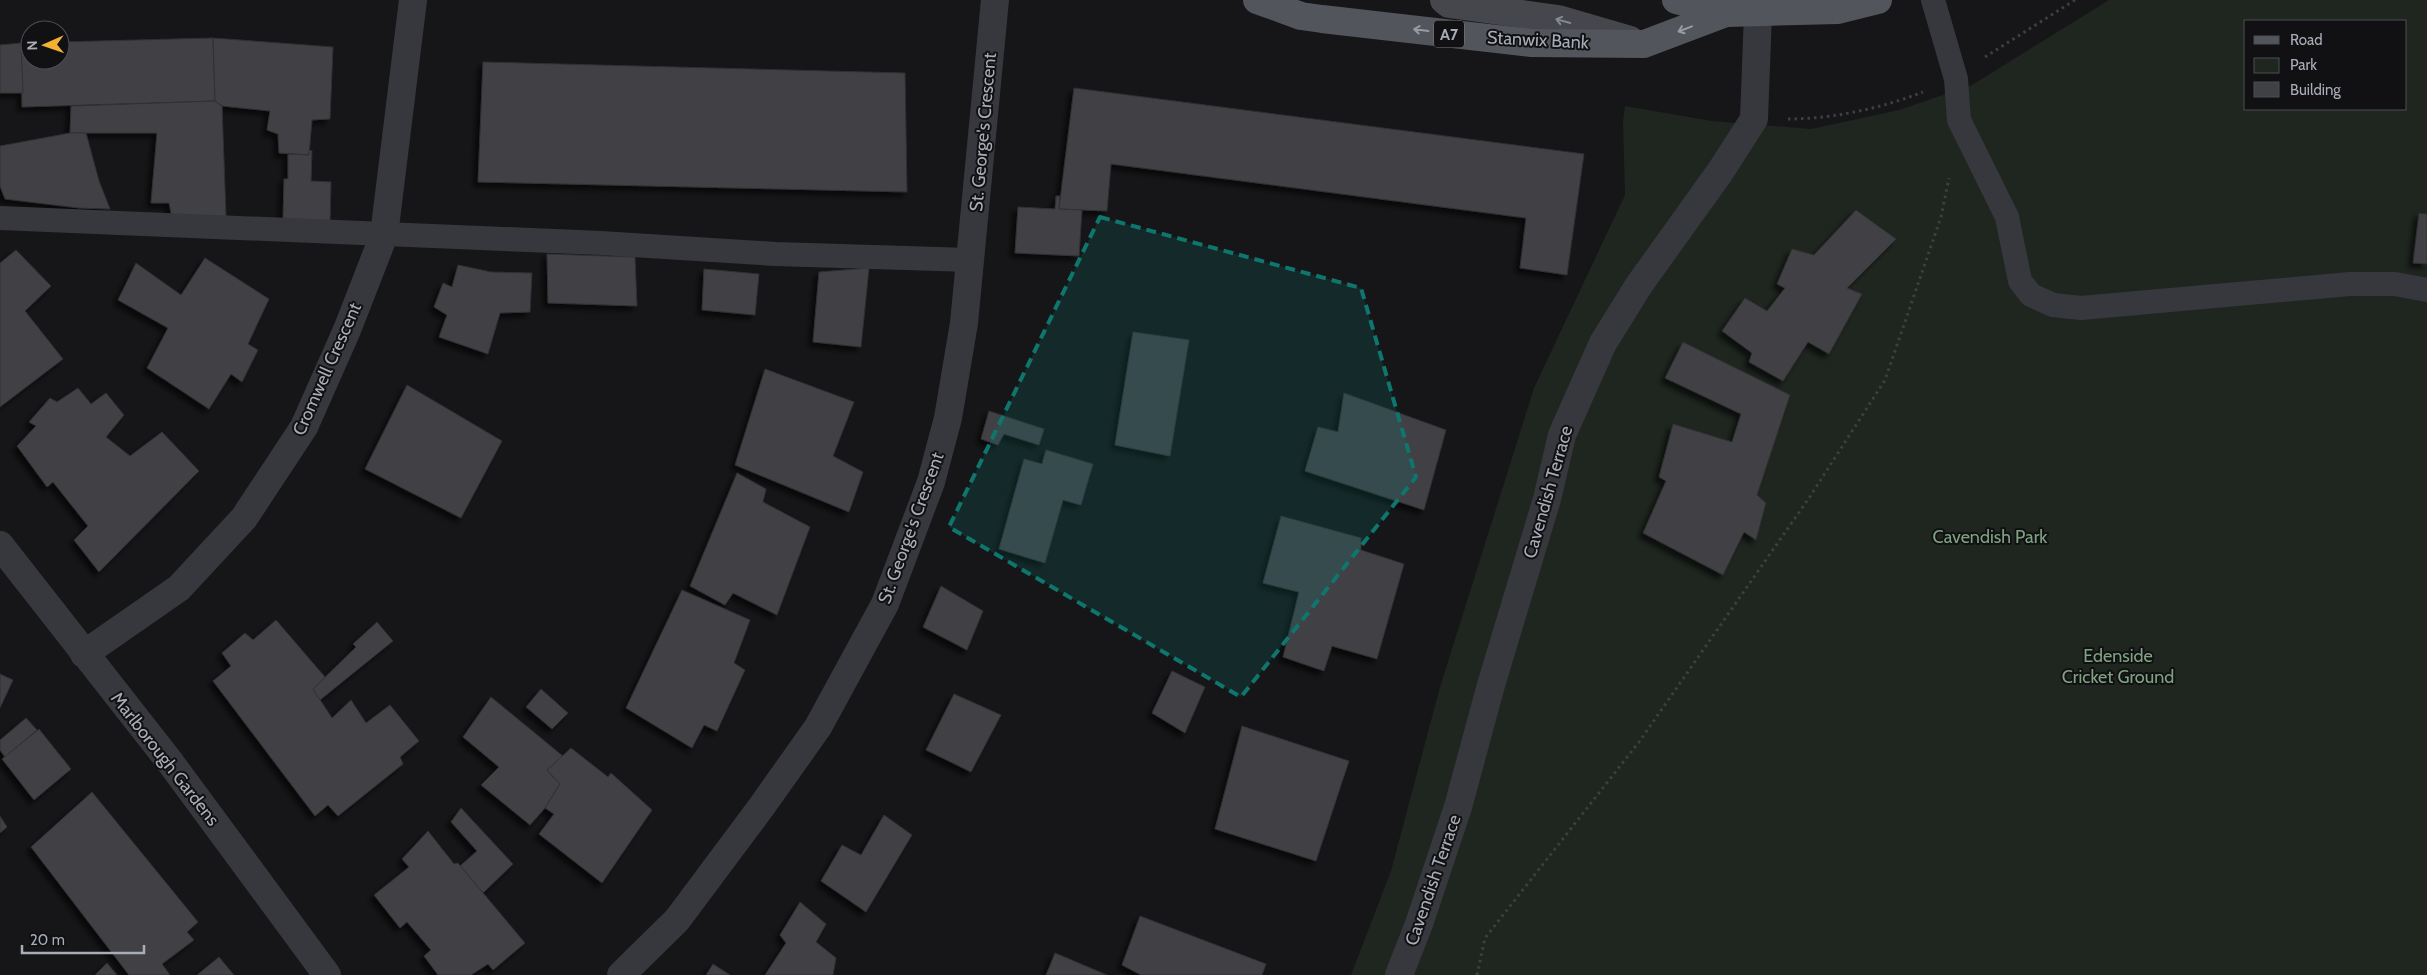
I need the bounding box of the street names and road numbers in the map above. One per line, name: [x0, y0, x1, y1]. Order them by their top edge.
road number: A7: [1434, 20, 1464, 48]
street label: Stanwix Bank: [1487, 26, 1590, 54]
street label: St. George's Crescent: [965, 52, 1001, 212]
street label: Cromwell Crescent: [288, 299, 366, 439]
street label: Cavendish Terrace: [1519, 423, 1577, 561]
street label: St. George's Crescent: [873, 449, 949, 607]
street label: Marlborough Gardens: [106, 688, 224, 830]
street label: Cavendish Terrace: [1400, 812, 1466, 948]

